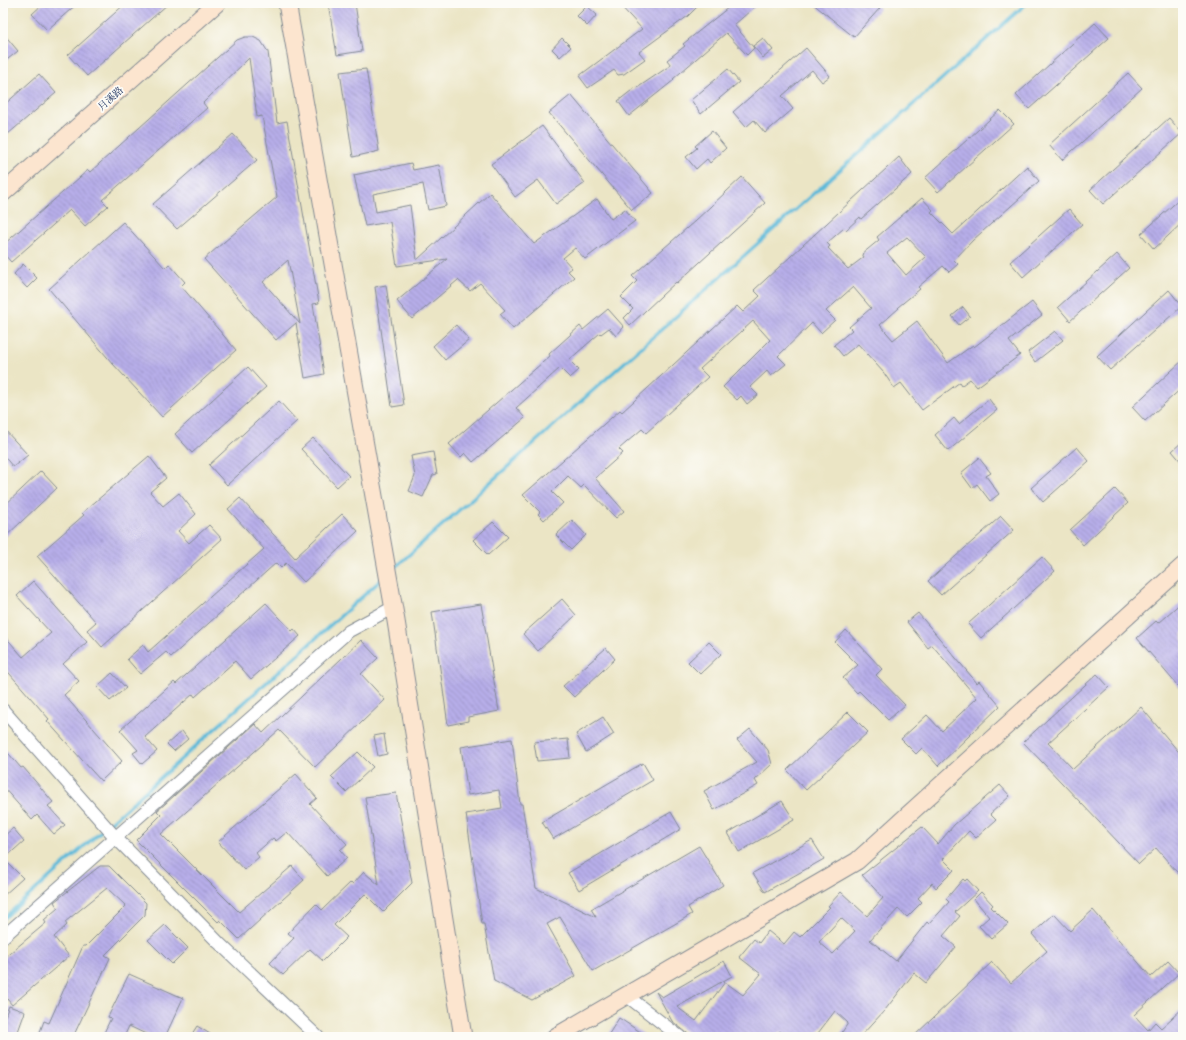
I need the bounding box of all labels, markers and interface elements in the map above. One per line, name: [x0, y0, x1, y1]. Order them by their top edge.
street label: 月溪路: [95, 84, 126, 113]

